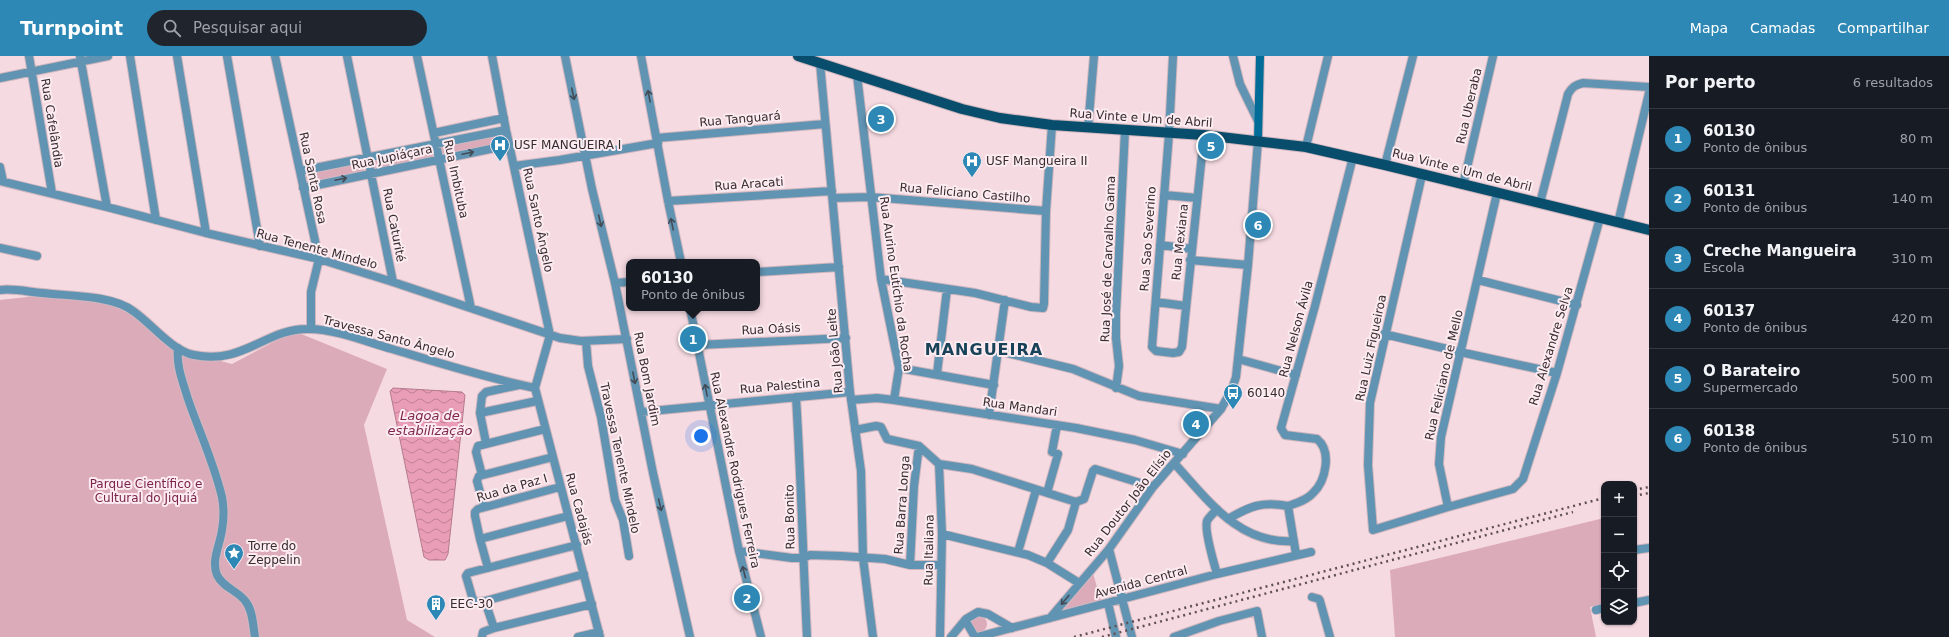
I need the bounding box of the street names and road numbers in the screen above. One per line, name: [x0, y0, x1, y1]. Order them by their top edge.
street label: Rua Uberaba: [1453, 67, 1485, 145]
street label: Rua Cafelândia: [38, 77, 66, 169]
street label: Rua Vinte e Um de Abril: [1069, 106, 1213, 130]
street label: Rua Tanguará: [699, 108, 781, 130]
street label: Rua Santa Rosa: [296, 131, 330, 225]
street label: Rua Imbituba: [441, 138, 471, 220]
street label: Rua Jupiáçara: [350, 142, 434, 172]
street label: Rua Vinte e Um de Abril: [1391, 146, 1533, 194]
street label: Rua Santo Ângelo: [520, 166, 557, 274]
street label: Rua Aracati: [714, 175, 784, 193]
street label: Rua José de Carvalho Gama: [1098, 175, 1118, 343]
street label: Rua Feliciano Castilho: [899, 180, 1031, 206]
street label: Rua Sao Severino: [1137, 186, 1159, 292]
street label: Rua Caturité: [380, 187, 408, 263]
street label: Rua Aurino Eutíchio da Rocha: [877, 195, 915, 373]
street label: Rua Mexiana: [1169, 203, 1191, 281]
street label: Rua Tenente Mindelo: [255, 226, 379, 272]
street label: Rua Nelson Ávila: [1275, 279, 1316, 379]
street label: Rua Alexandre Selva: [1526, 285, 1576, 407]
street label: Rua Luiz Figueiroa: [1353, 293, 1389, 403]
street label: Rua João Leite: [824, 308, 846, 394]
street label: Rua Feliciano de Mello: [1422, 308, 1466, 442]
street label: Travessa Santo Ângelo: [321, 311, 457, 361]
street label: Rua Oásis: [741, 320, 801, 338]
street label: Rua Bom Jardim: [631, 331, 663, 427]
street label: Rua Alexandre Rodrigues Ferreira: [707, 370, 763, 570]
street label: Rua Palestina: [739, 376, 821, 396]
street label: Travessa Tenente Mindelo: [597, 380, 643, 535]
street label: Rua Mandari: [982, 395, 1058, 419]
street label: Rua Doutor João Elísio: [1082, 447, 1174, 559]
street label: Rua Barra Longa: [892, 455, 912, 555]
street label: Rua da Paz I: [475, 471, 549, 505]
street label: Rua Cadajás: [563, 471, 595, 547]
street label: Rua Bonito: [782, 484, 798, 550]
street label: Rua Italiana: [921, 514, 937, 586]
street label: Avenida Central: [1093, 563, 1189, 601]

